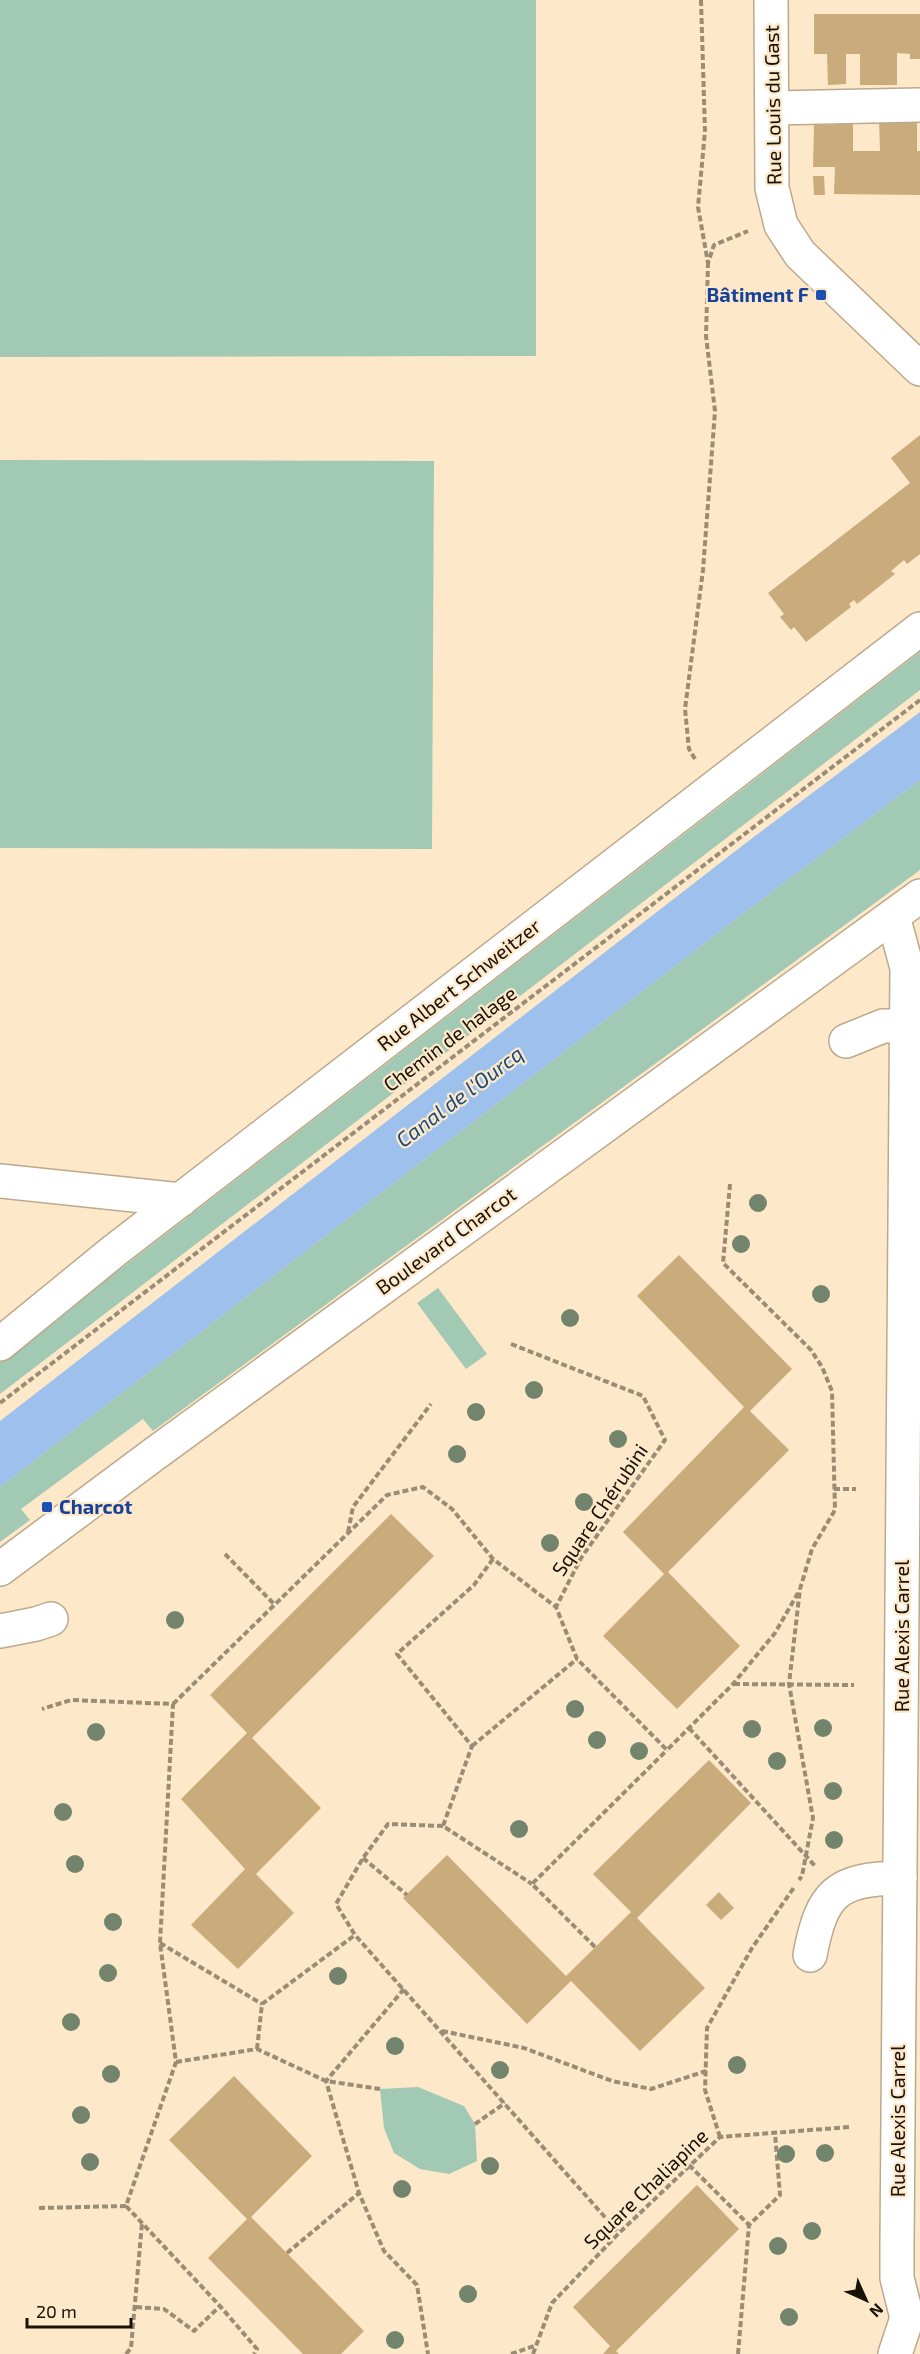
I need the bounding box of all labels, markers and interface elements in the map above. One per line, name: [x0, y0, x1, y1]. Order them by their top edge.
street label: Rue Louis du Gast: [759, 24, 785, 185]
place label: Bâtiment F: [707, 282, 809, 306]
marker: Bâtiment F: [814, 288, 828, 302]
street label: Rue Albert Schweitzer: [372, 913, 545, 1055]
street label: Chemin de halage: [378, 980, 521, 1096]
water label: Canal de l'Ourcq: [391, 1040, 527, 1152]
street label: Boulevard Charcot: [371, 1181, 520, 1299]
street label: Square Chérubini: [546, 1439, 652, 1580]
place label: Charcot: [59, 1494, 133, 1518]
marker: Charcot: [40, 1500, 54, 1514]
street label: Rue Alexis Carrel: [889, 1560, 913, 1712]
street label: Rue Alexis Carrel: [885, 2045, 909, 2197]
street label: Square Chaliapine: [578, 2123, 712, 2253]
north arrow: [836, 2270, 896, 2330]
scale bar: [27, 2291, 130, 2329]
text: 20 m: [36, 2300, 77, 2322]
text: N: [866, 2300, 888, 2322]

